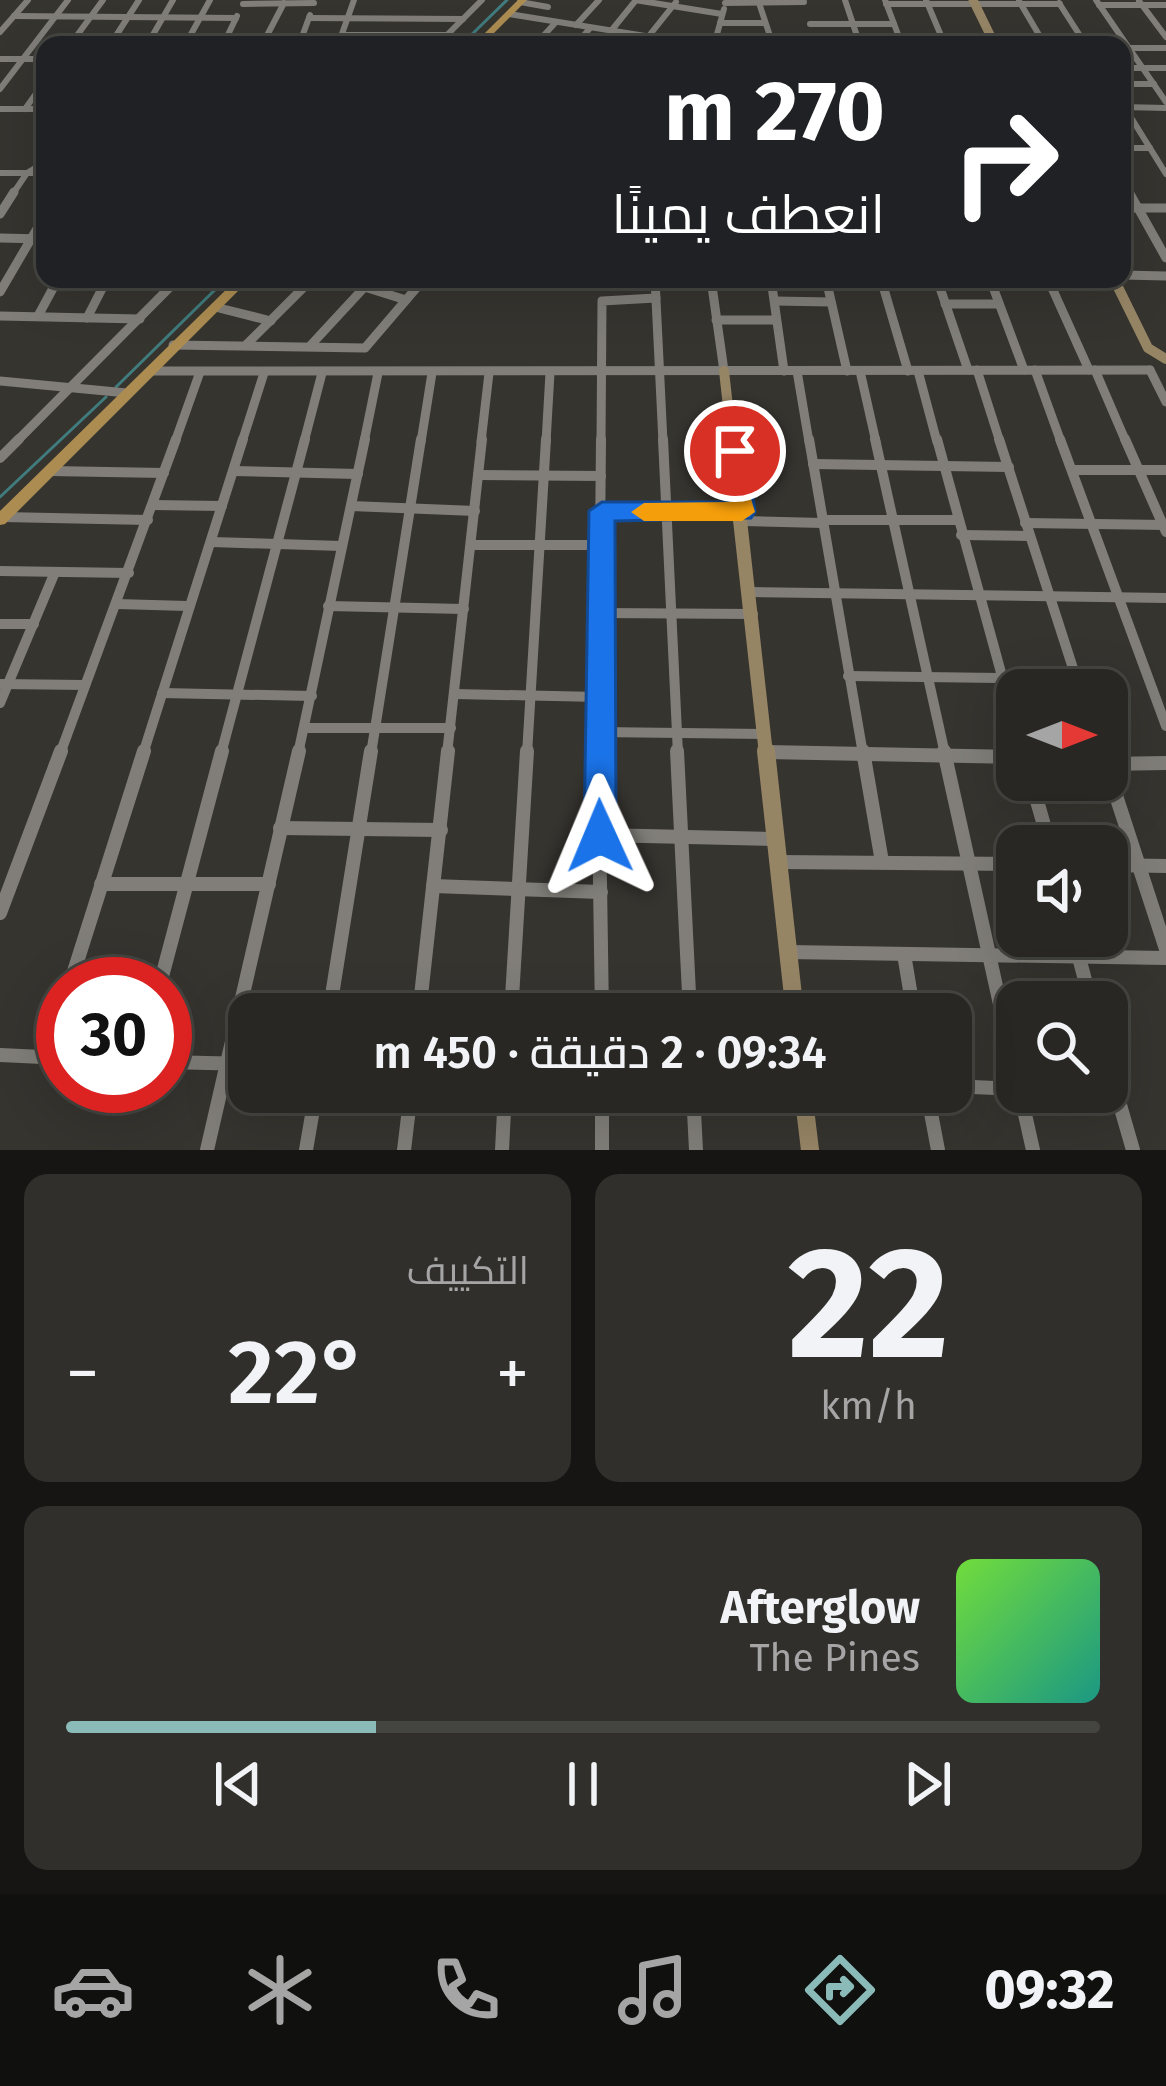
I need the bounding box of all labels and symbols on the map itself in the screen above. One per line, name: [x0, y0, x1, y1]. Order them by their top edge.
pin: [684, 400, 786, 502]
north arrow: [996, 669, 1128, 801]
position arrow: [537, 773, 663, 899]
speed limit sign: 30: [36, 957, 192, 1113]

